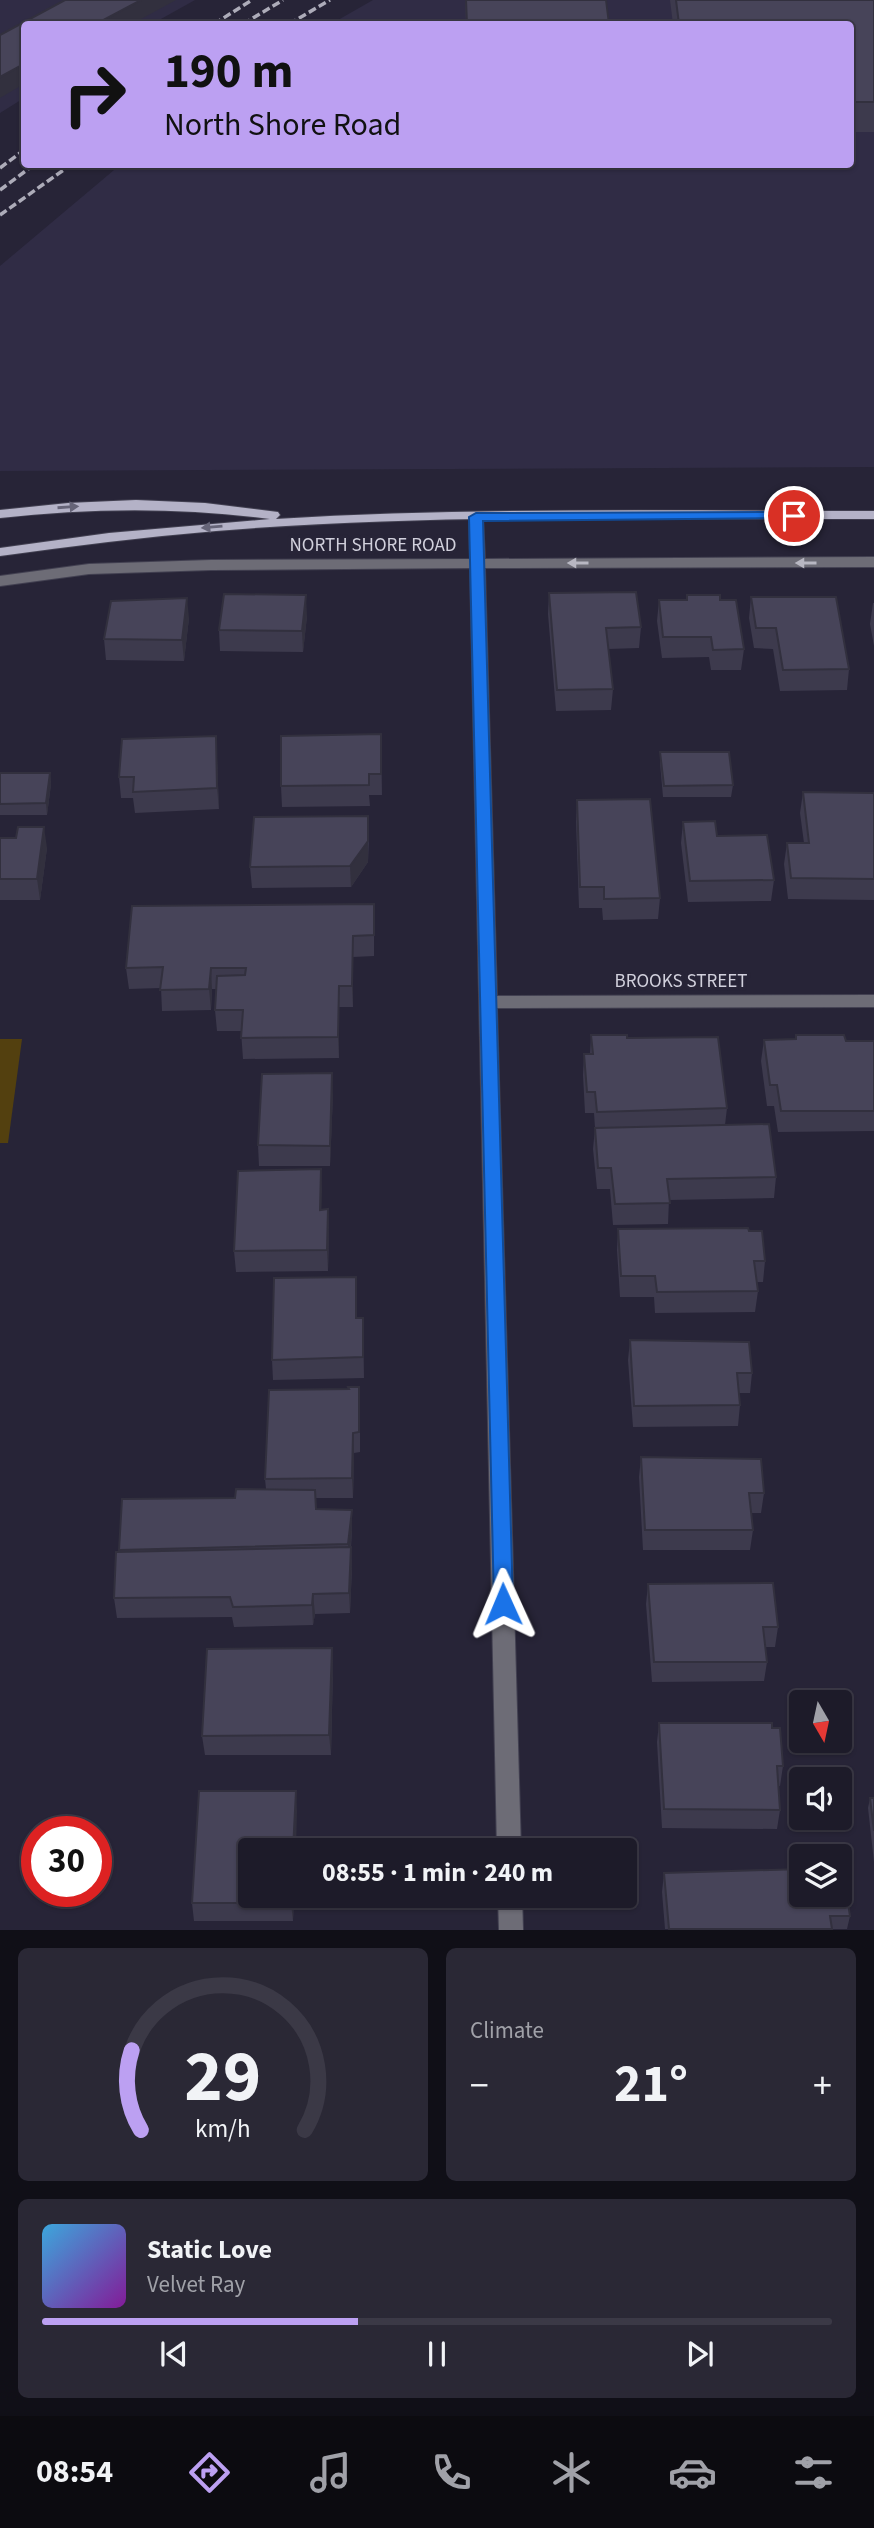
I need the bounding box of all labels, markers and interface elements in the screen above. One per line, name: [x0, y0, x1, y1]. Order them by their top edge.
text: 190 m: [164, 37, 293, 107]
icon: right: [49, 49, 140, 140]
text: North Shore Road: [164, 102, 401, 148]
pin: [764, 486, 824, 546]
icon: arrive: [775, 497, 813, 535]
one-way arrow: [57, 501, 79, 512]
one-way arrow: [201, 522, 223, 533]
street label: NORTH SHORE ROAD: [290, 532, 456, 559]
one-way arrow: [567, 557, 589, 569]
one-way arrow: [795, 557, 817, 569]
street label: BROOKS STREET: [615, 968, 747, 995]
position arrow: [466, 1567, 540, 1641]
north arrow: [789, 1690, 852, 1754]
map controls: [789, 1690, 852, 1907]
button: sound: [789, 1767, 852, 1830]
speed limit sign: 30: [21, 1816, 112, 1907]
button: layers: [789, 1844, 852, 1907]
text: 08:55 · 1 min · 240 m: [322, 1854, 553, 1891]
text: Climate: [470, 2014, 544, 2047]
text: 29: [185, 2026, 261, 2130]
text: 21°: [614, 2048, 688, 2122]
text: −: [470, 2059, 489, 2113]
text: +: [813, 2059, 832, 2113]
text: km/h: [195, 2111, 251, 2147]
text: Static Love: [147, 2231, 272, 2268]
text: Velvet Ray: [147, 2268, 245, 2301]
icon: previous: [155, 2335, 193, 2373]
icon: pause: [418, 2335, 456, 2373]
icon: next: [681, 2335, 719, 2373]
icon: directions: [185, 2448, 234, 2497]
icon: music: [306, 2448, 355, 2497]
icon: phone: [427, 2448, 476, 2497]
icon: climate: [547, 2448, 596, 2497]
icon: car: [668, 2448, 717, 2497]
icon: filters: [789, 2448, 838, 2497]
text: 08:54: [36, 2449, 113, 2495]

